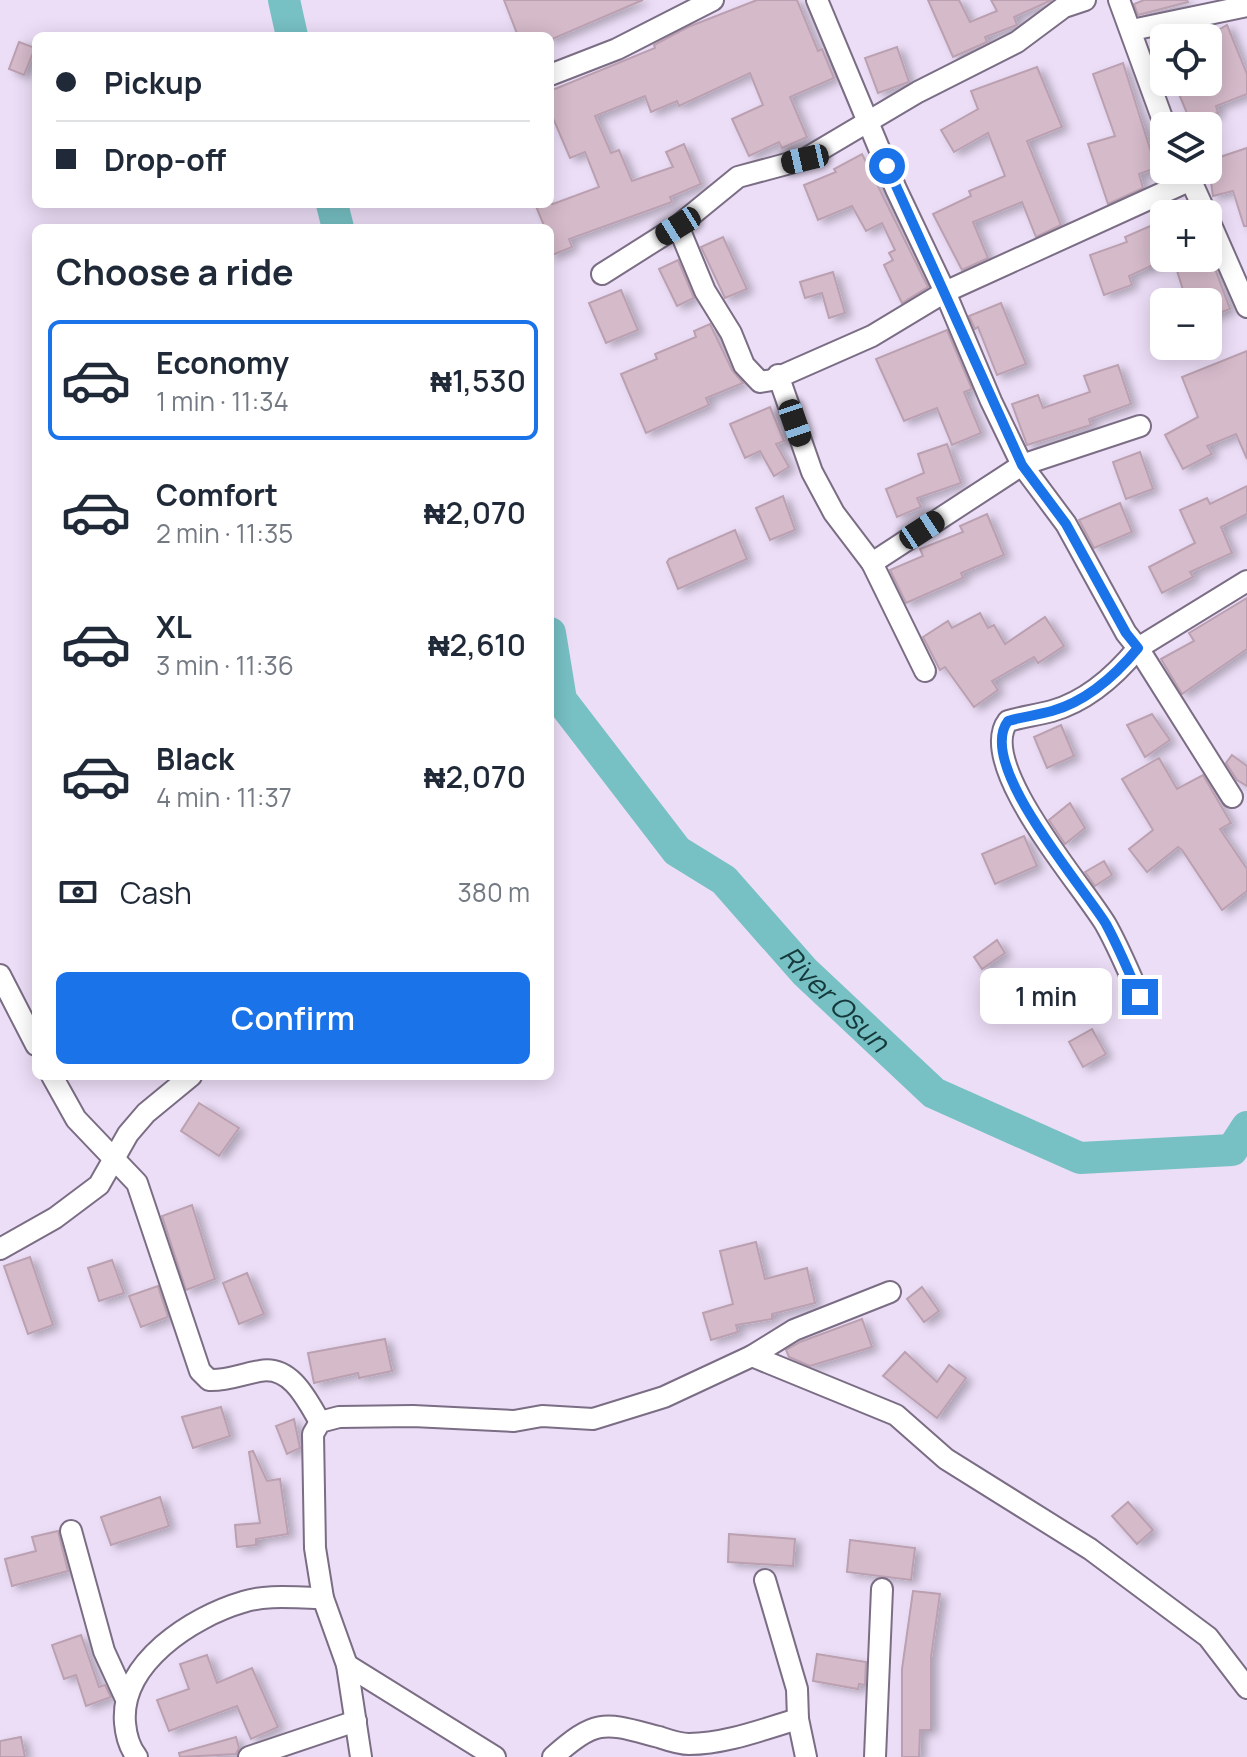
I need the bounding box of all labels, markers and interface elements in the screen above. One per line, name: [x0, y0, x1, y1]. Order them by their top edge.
map controls: [1150, 24, 1222, 360]
button: locate: [1150, 24, 1222, 96]
text: Pickup: [104, 62, 202, 103]
button: layers: [1150, 112, 1222, 184]
text: Drop-off: [104, 139, 226, 180]
car: [779, 142, 831, 176]
route start: [869, 148, 905, 184]
button: +: [1150, 200, 1222, 272]
car: [651, 203, 705, 249]
text: Choose a ride: [56, 247, 294, 296]
button: −: [1150, 288, 1222, 360]
text: Economy: [156, 342, 289, 383]
icon: car: [60, 344, 132, 416]
text: ₦1,530: [430, 360, 526, 401]
text: 1 min · 11:34: [156, 383, 289, 419]
car: [776, 396, 814, 450]
text: Comfort: [156, 474, 278, 515]
icon: car: [60, 476, 132, 548]
text: ₦2,070: [424, 492, 526, 533]
car: [895, 507, 949, 553]
text: 2 min · 11:35: [156, 515, 293, 551]
text: XL: [156, 606, 192, 647]
icon: car: [60, 608, 132, 680]
text: ₦2,610: [428, 624, 526, 665]
text: 3 min · 11:36: [156, 647, 294, 683]
text: Black: [156, 738, 234, 779]
icon: car: [60, 740, 132, 812]
text: ₦2,070: [424, 756, 526, 797]
text: 4 min · 11:37: [156, 779, 292, 815]
icon: cash: [56, 870, 100, 914]
text: Cash: [120, 872, 192, 913]
text: 380 m: [457, 874, 530, 910]
water label: River Osun: [772, 937, 899, 1061]
callout: 1 min: [980, 969, 1112, 1025]
button: Confirm: [56, 972, 530, 1064]
text: 1 min: [1015, 978, 1077, 1014]
route end: [1122, 979, 1158, 1015]

